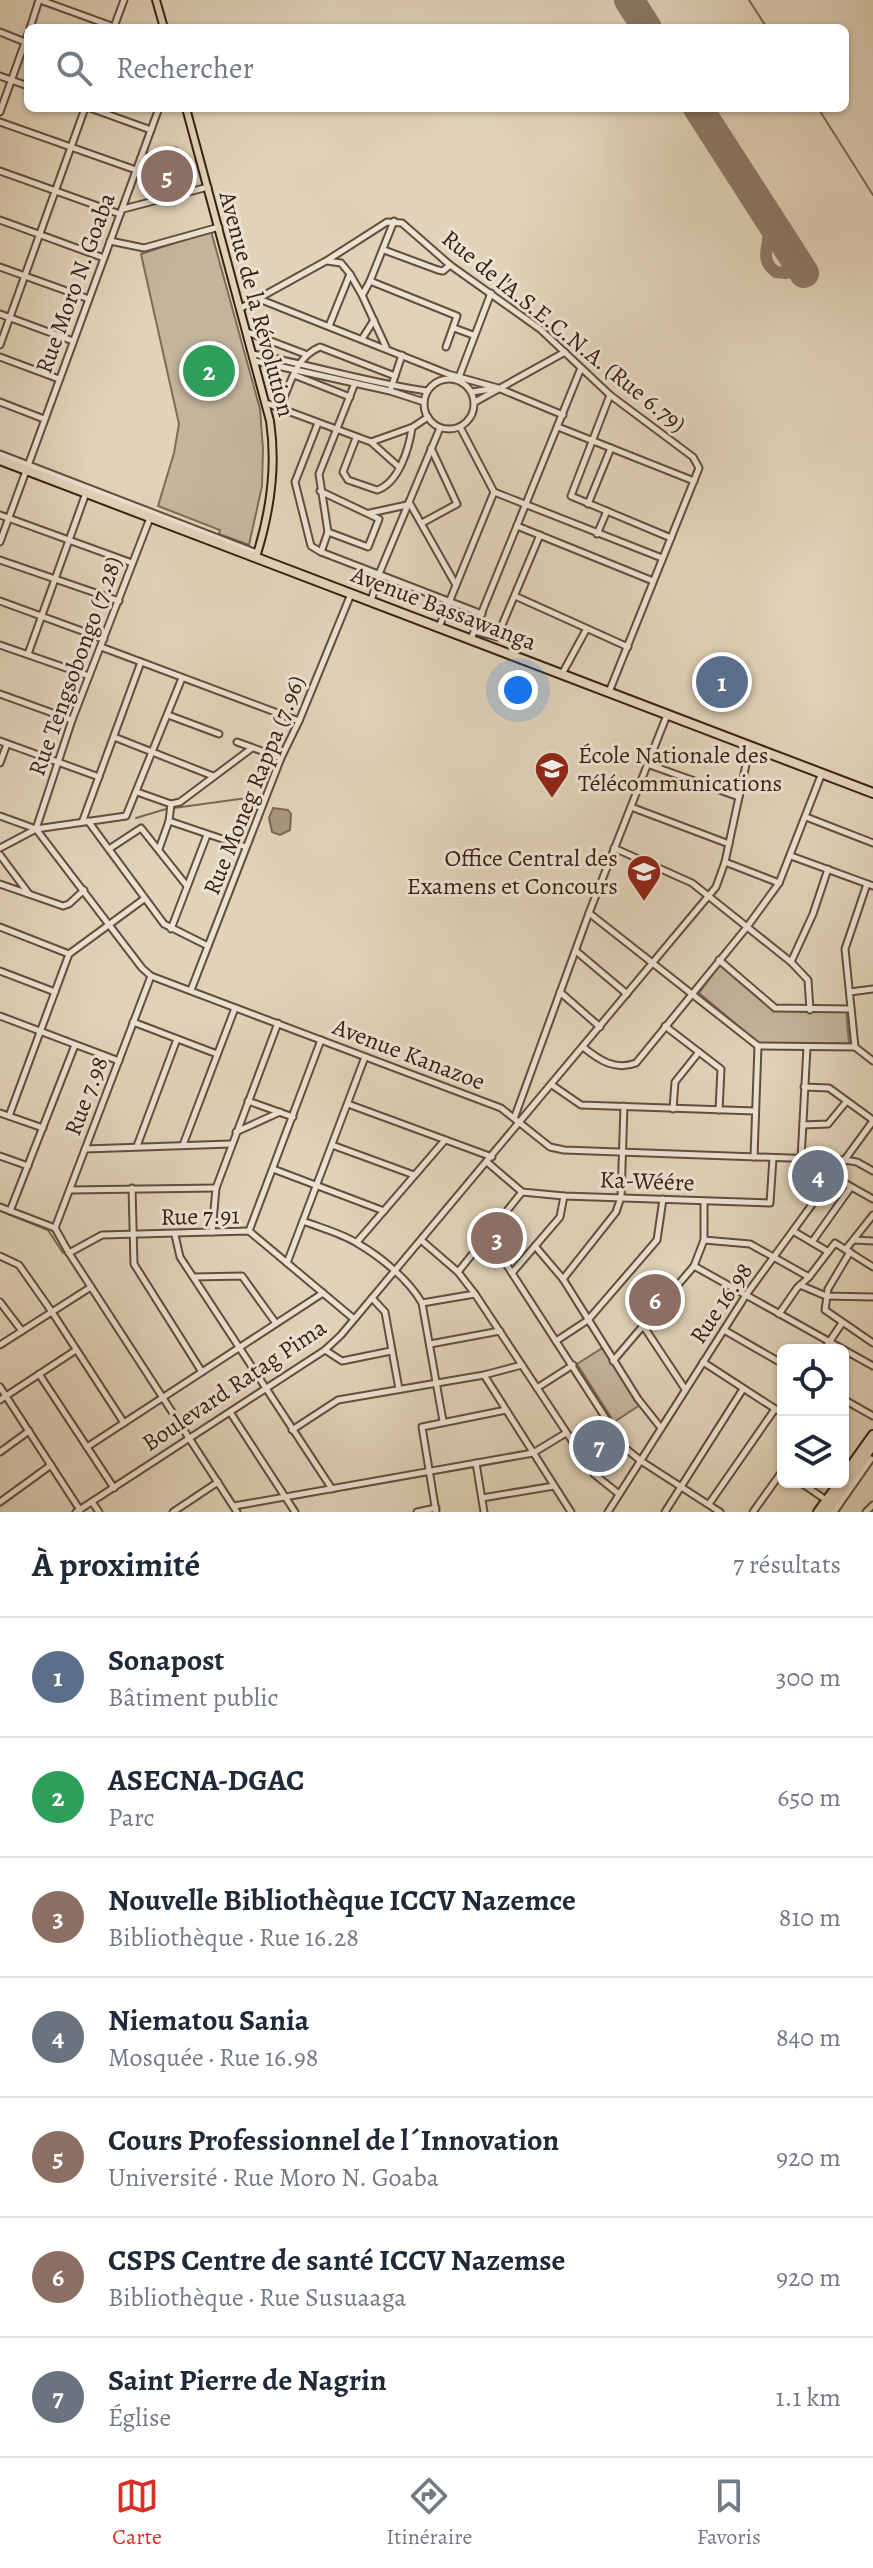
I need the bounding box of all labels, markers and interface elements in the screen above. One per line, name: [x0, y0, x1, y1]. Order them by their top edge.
search box: [24, 24, 849, 112]
icon: search: [52, 46, 96, 90]
text: Rechercher: [116, 48, 254, 88]
pin: 5: [141, 146, 193, 206]
street label: Rue Moro N. Goaba: [27, 187, 123, 378]
street label: Avenue de la Révolution: [211, 187, 302, 420]
street label: Rue de l'A.S.E.C.N.A. (Rue 6.79): [435, 222, 693, 440]
pin: 2: [183, 341, 235, 401]
street label: Rue Tengsobongo (7.28): [20, 552, 130, 780]
street label: Avenue Bassawanga: [346, 558, 542, 658]
pin: 1: [696, 652, 748, 712]
your location: [498, 670, 538, 710]
street label: Rue Moneg Rappa (7.96): [195, 671, 313, 899]
place label: École Nationale des Télécommunications: [578, 739, 782, 799]
school or university icon: École Nationale des Télécommunications: [533, 750, 571, 800]
place label: Office Central des Examens et Concours: [407, 842, 618, 902]
school or university icon: Office Central des Examens et Concours: [625, 853, 663, 903]
street label: Avenue Kanazoe: [327, 1010, 490, 1098]
street label: Rue 7.98: [56, 1052, 116, 1140]
pin: 4: [792, 1146, 844, 1206]
street label: Ka-Wéére: [599, 1163, 695, 1199]
street label: Rue 7.91: [160, 1199, 240, 1233]
pin: 3: [471, 1208, 523, 1268]
street label: Rue 16.98: [682, 1256, 760, 1350]
pin: 6: [629, 1270, 681, 1330]
street label: Boulevard Ratag Pima: [136, 1311, 333, 1459]
map controls: [777, 1344, 849, 1488]
button: locate: [777, 1344, 849, 1416]
pin: 7: [573, 1416, 625, 1476]
button: layers: [777, 1416, 849, 1488]
text: À proximité: [32, 1541, 200, 1588]
text: 7 résultats: [733, 1547, 841, 1582]
text: Sonapost: [108, 1640, 224, 1680]
text: 1: [53, 1660, 63, 1695]
text: 300 m: [776, 1660, 841, 1695]
text: Bâtiment public: [108, 1680, 279, 1715]
text: ASECNA-DGAC: [108, 1760, 305, 1800]
text: 2: [52, 1780, 64, 1815]
text: 650 m: [777, 1780, 841, 1815]
text: Parc: [108, 1800, 155, 1835]
text: Nouvelle Bibliothèque ICCV Nazemce: [108, 1880, 576, 1920]
text: 3: [52, 1900, 64, 1935]
text: 810 m: [779, 1900, 841, 1935]
text: Bibliothèque · Rue 16.28: [108, 1920, 359, 1955]
text: Niematou Sania: [108, 2000, 309, 2040]
text: 4: [52, 2020, 64, 2055]
text: 840 m: [776, 2020, 841, 2055]
text: Mosquée · Rue 16.98: [108, 2040, 318, 2075]
text: Cours Professionnel de l´Innovation: [108, 2120, 559, 2160]
text: 5: [52, 2140, 64, 2175]
text: 920 m: [776, 2140, 841, 2175]
text: Université · Rue Moro N. Goaba: [108, 2160, 439, 2195]
text: CSPS Centre de santé ICCV Nazemse: [108, 2240, 565, 2280]
text: 6: [52, 2260, 64, 2295]
text: 920 m: [776, 2260, 841, 2295]
text: Bibliothèque · Rue Susuaaga: [108, 2280, 406, 2315]
text: Saint Pierre de Nagrin: [108, 2360, 387, 2400]
text: 7: [52, 2380, 64, 2415]
text: 1.1 km: [776, 2380, 841, 2415]
text: Église: [108, 2400, 171, 2435]
tab: Carte: [112, 2474, 162, 2552]
tab: Itinéraire: [386, 2474, 472, 2552]
tab: Favoris: [697, 2474, 761, 2552]

